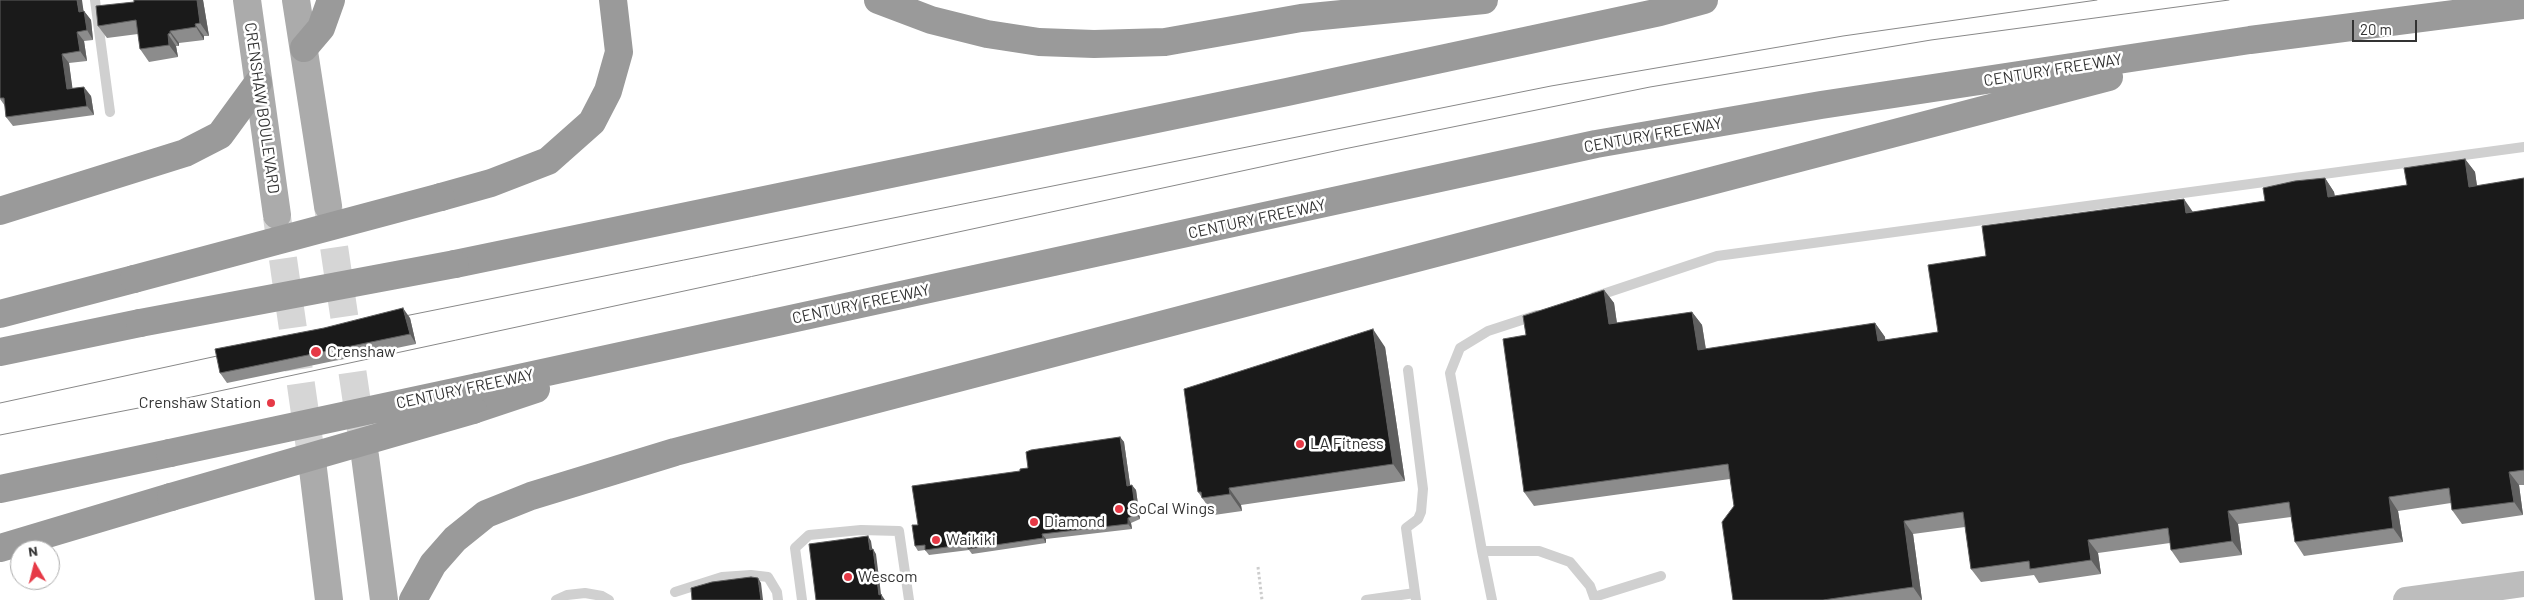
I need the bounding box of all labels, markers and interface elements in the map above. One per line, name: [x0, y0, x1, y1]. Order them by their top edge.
scale bar: [2354, 10, 2419, 42]
text: 20 m: [2360, 20, 2392, 38]
street label: CRENSHAW BOULEVARD: [240, 21, 284, 195]
street label: CENTURY FREEWAY: [1982, 50, 2124, 90]
street label: CENTURY FREEWAY: [1582, 113, 1724, 157]
street label: CENTURY FREEWAY: [1186, 195, 1328, 243]
street label: CENTURY FREEWAY: [790, 280, 932, 328]
place label: Crenshaw: [327, 342, 396, 362]
marker: Crenshaw: [309, 345, 323, 359]
street label: CENTURY FREEWAY: [394, 365, 536, 413]
place label: Crenshaw Station: [139, 393, 261, 413]
marker: Crenshaw Station: [265, 397, 277, 409]
place label: LA Fitness: [1310, 434, 1384, 454]
marker: LA Fitness: [1294, 438, 1306, 450]
place label: SoCal Wings: [1129, 499, 1215, 519]
marker: SoCal Wings: [1113, 503, 1125, 515]
place label: Diamond: [1044, 512, 1105, 532]
marker: Diamond: [1028, 516, 1040, 528]
place label: Waikiki: [946, 530, 996, 550]
marker: Waikiki: [930, 534, 942, 546]
north arrow: [10, 540, 60, 590]
text: N: [27, 542, 39, 560]
place label: Wescom: [858, 567, 918, 587]
marker: Wescom: [842, 571, 854, 583]

